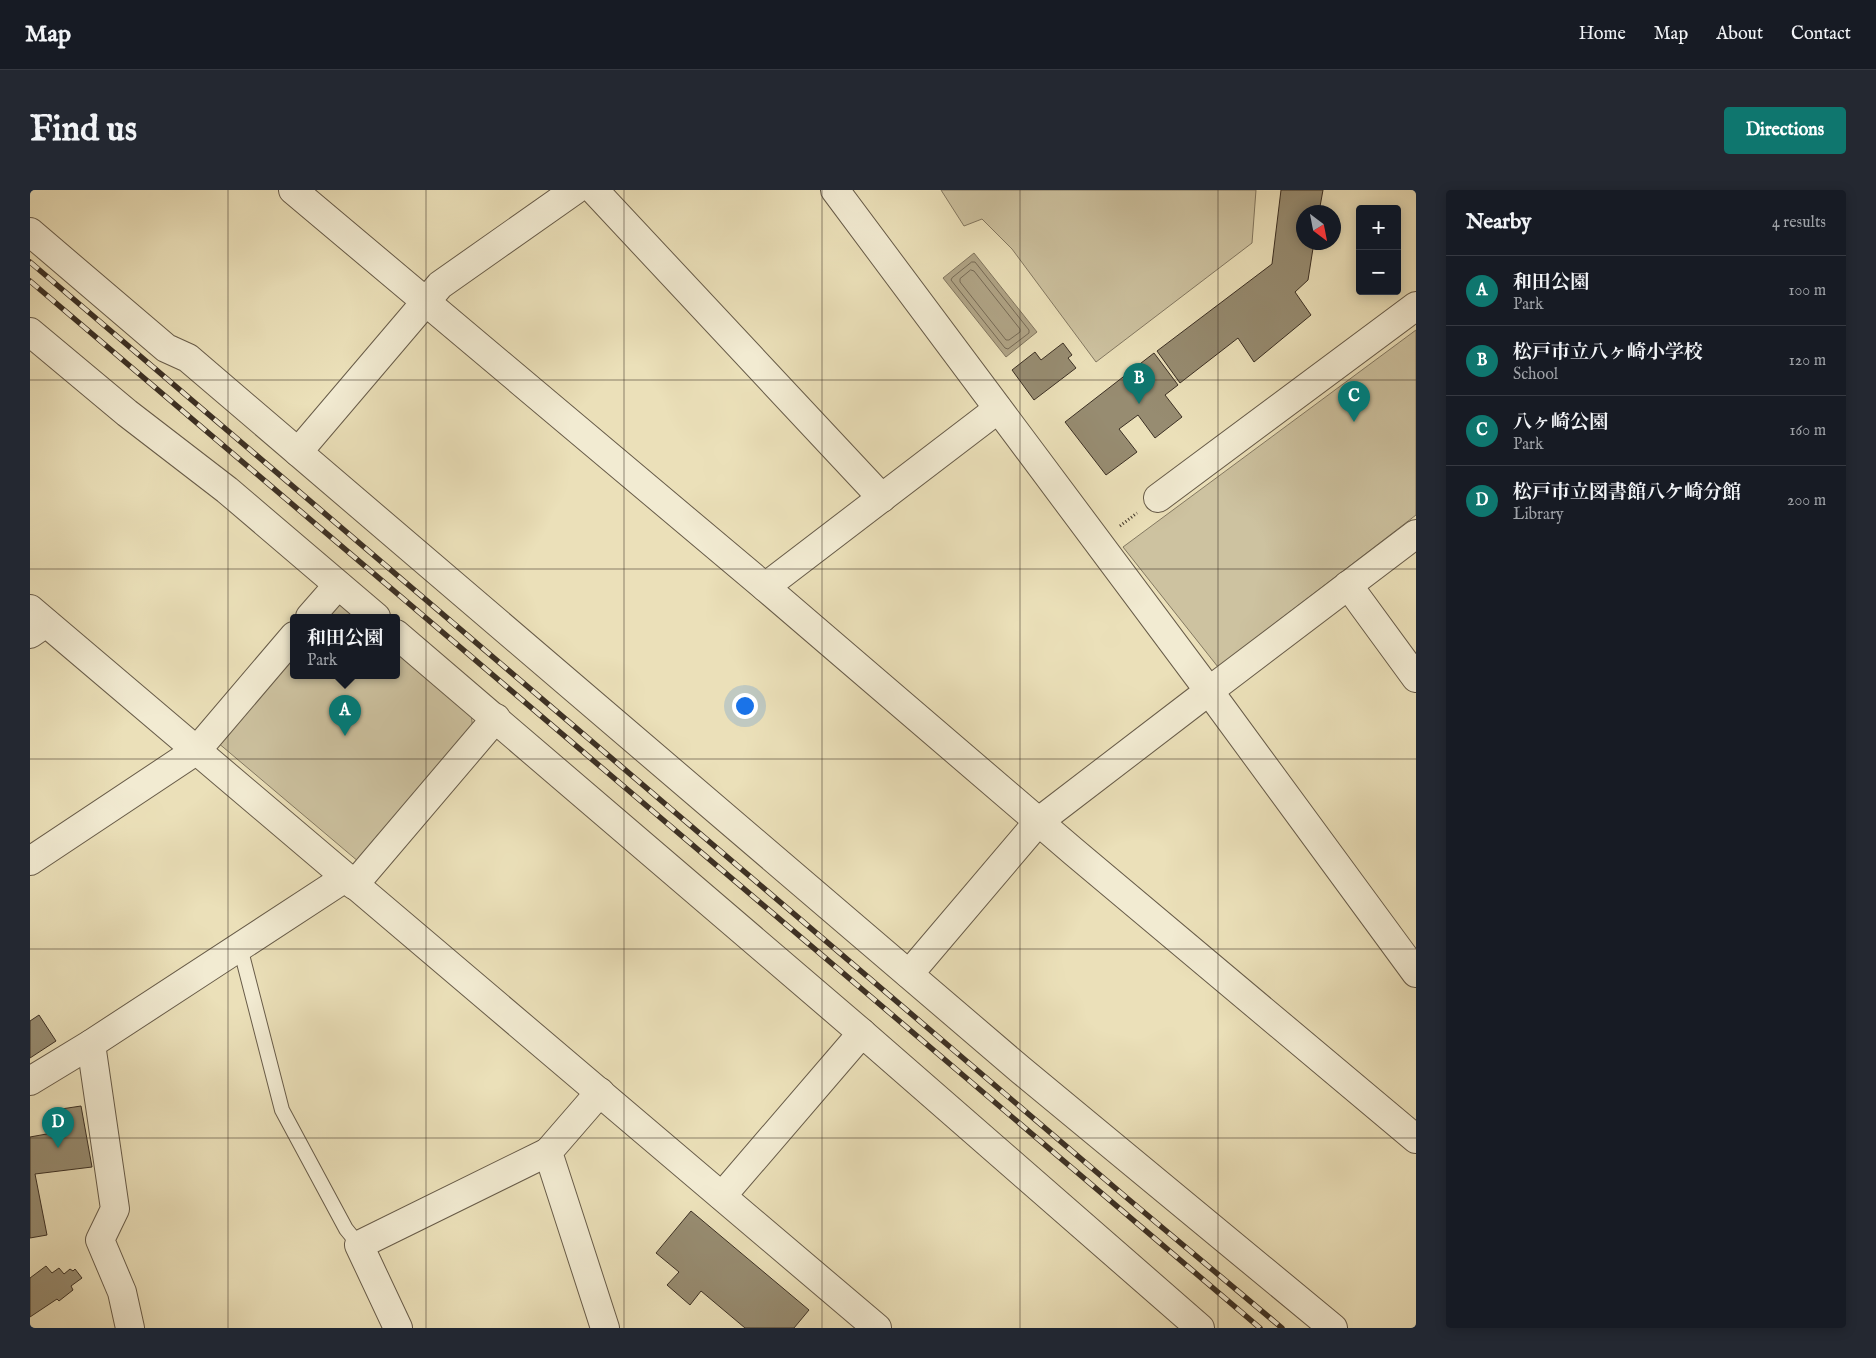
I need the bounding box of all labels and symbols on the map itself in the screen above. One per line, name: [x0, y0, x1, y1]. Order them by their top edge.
north arrow: [1296, 205, 1341, 250]
pin: B: [1123, 363, 1155, 404]
pin: C: [1338, 381, 1370, 422]
your location: [732, 693, 758, 719]
pin: A: [329, 695, 361, 736]
pin: D: [42, 1107, 74, 1148]

